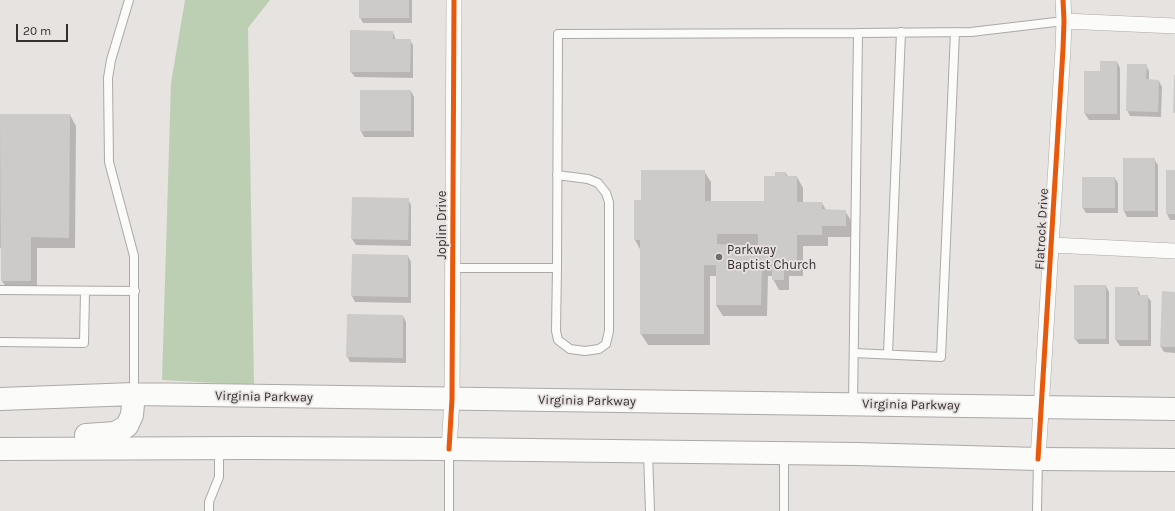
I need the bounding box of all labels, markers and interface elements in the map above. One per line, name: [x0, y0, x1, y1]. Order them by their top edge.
scale bar: [18, 16, 70, 42]
text: 20 m: [23, 24, 51, 38]
street label: Flatrock Drive: [1032, 188, 1052, 270]
street label: Joplin Drive: [434, 191, 450, 259]
place label: Parkway Baptist Church: [727, 242, 816, 273]
marker: Parkway Baptist Church: [714, 252, 724, 262]
street label: Virginia Parkway: [215, 388, 313, 406]
street label: Virginia Parkway: [538, 392, 636, 410]
street label: Virginia Parkway: [862, 396, 960, 414]

